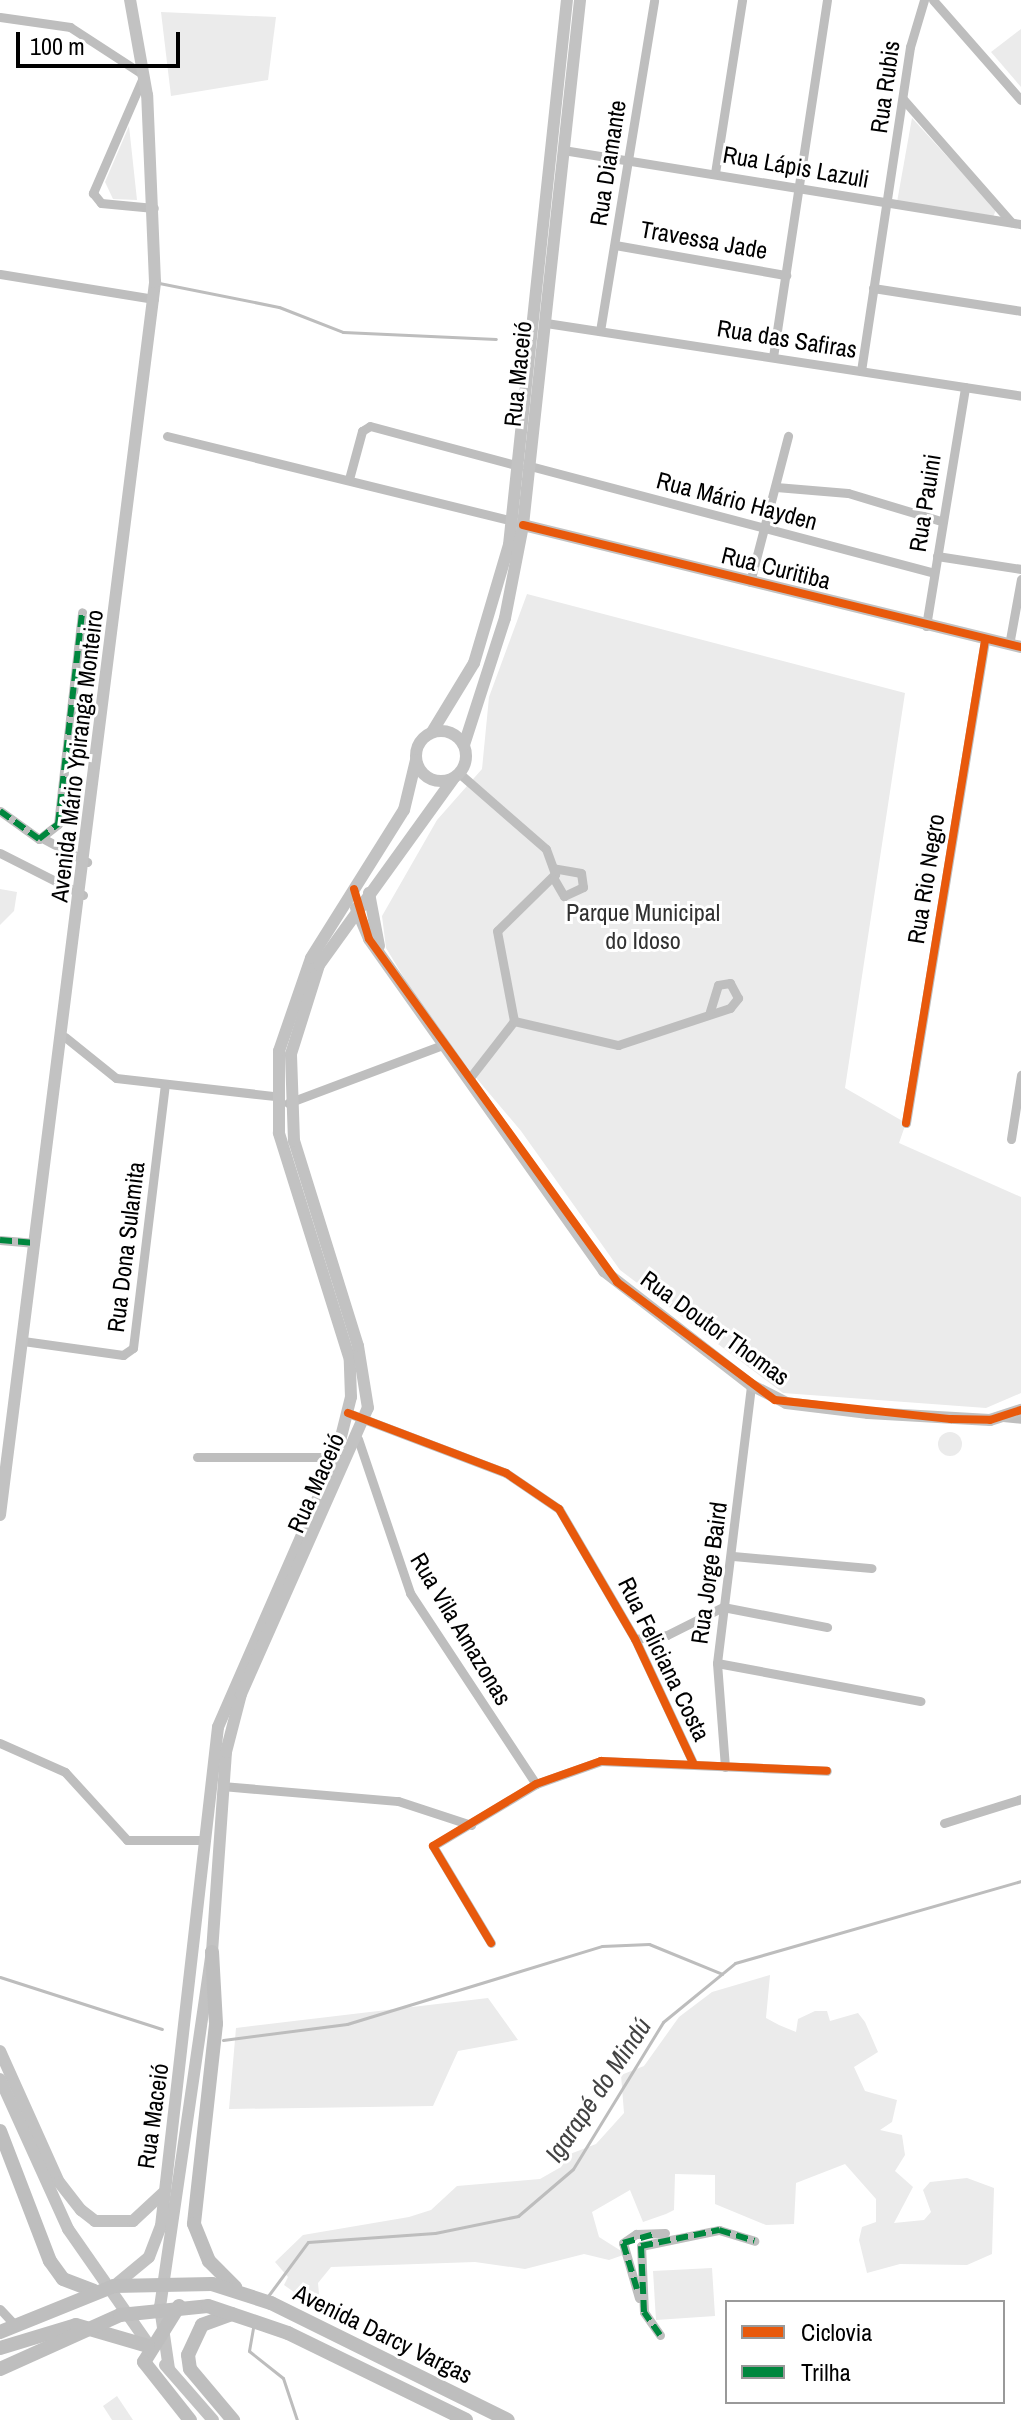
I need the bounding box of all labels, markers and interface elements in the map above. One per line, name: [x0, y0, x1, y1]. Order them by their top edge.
scale bar: [20, 16, 184, 66]
text: 100 m: [30, 30, 85, 62]
street label: Rua Rubis: [864, 39, 906, 135]
street label: Rua Diamante: [584, 98, 632, 228]
street label: Rua Lápis Lazuli: [721, 140, 871, 194]
street label: Travessa Jade: [638, 215, 770, 265]
street label: Rua das Safiras: [715, 314, 859, 364]
street label: Rua Maceió: [498, 320, 538, 428]
street label: Rua Pauini: [903, 452, 947, 554]
street label: Rua Mário Hayden: [654, 466, 820, 536]
street label: Rua Curitiba: [718, 541, 834, 595]
street label: Avenida Mário Ypiranga Monteiro: [45, 608, 109, 904]
street label: Rua Rio Negro: [902, 812, 950, 946]
park label: Parque Municipal do Idoso: [566, 899, 720, 955]
street label: Rua Dona Sulamita: [101, 1160, 151, 1334]
street label: Rua Doutor Thomas: [635, 1264, 795, 1392]
street label: Rua Maceió: [281, 1429, 351, 1537]
street label: Rua Jorge Baird: [685, 1500, 733, 1646]
street label: Rua Vila Amazonas: [404, 1547, 518, 1711]
street label: Rua Feliciana Costa: [612, 1572, 716, 1746]
water label: Igarapé do Mindú: [538, 2012, 658, 2168]
street label: Rua Maceió: [131, 2061, 175, 2171]
street label: Avenida Darcy Vargas: [289, 2278, 477, 2390]
legend: [725, 2300, 1005, 2404]
text: Ciclovia: [801, 2316, 872, 2348]
text: Trilha: [801, 2356, 851, 2388]

